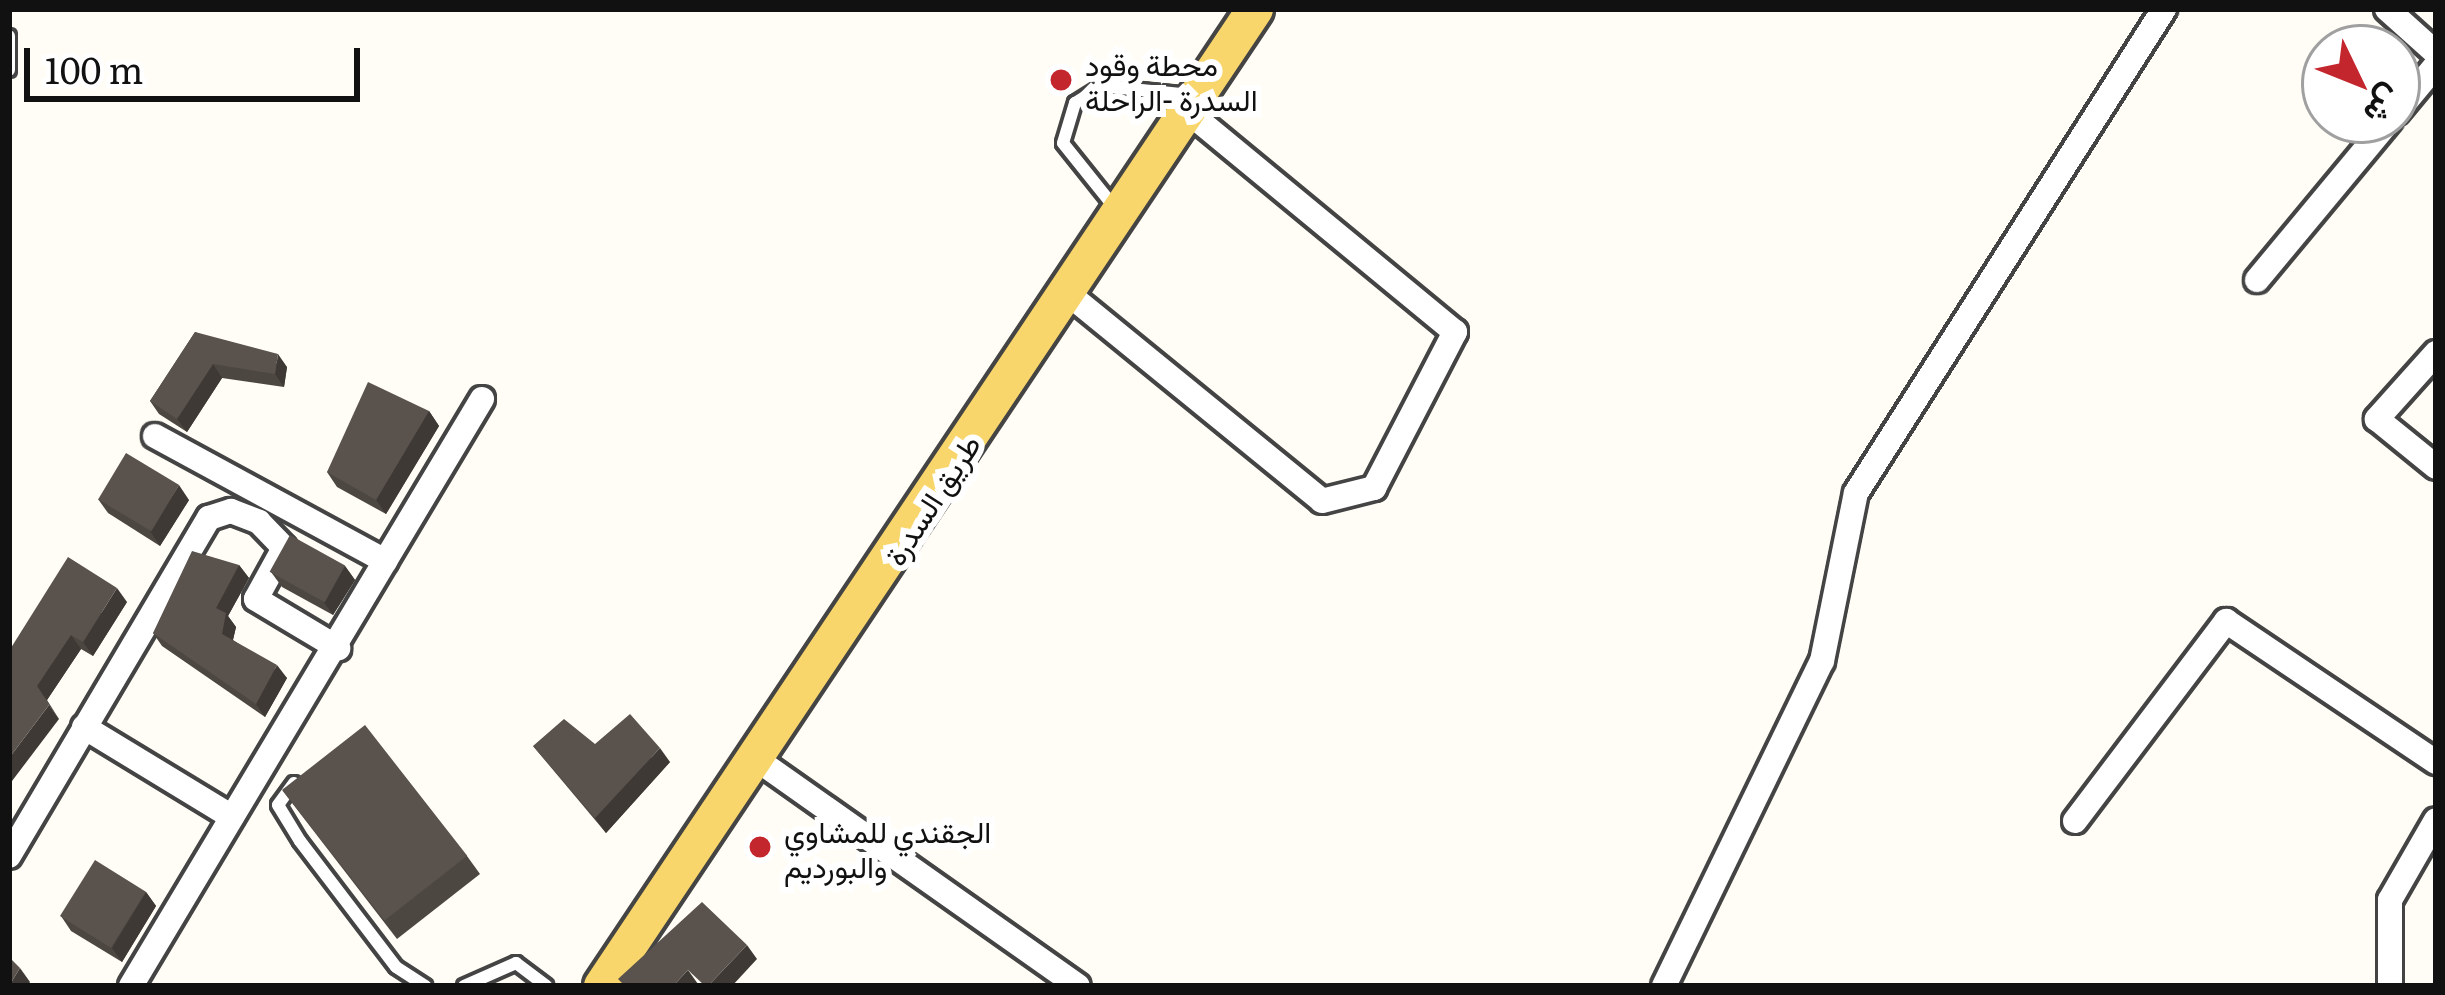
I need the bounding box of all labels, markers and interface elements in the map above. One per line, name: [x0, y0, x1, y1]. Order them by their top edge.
scale bar: [30, 24, 366, 98]
north arrow: [2301, 24, 2421, 144]
text: 100 m: [45, 42, 143, 95]
place label: محطة وقود السدرة -الراحلة: [1085, 45, 1258, 116]
marker: محطة وقود السدرة -الراحلة: [1048, 67, 1074, 93]
text: ش: [2354, 76, 2417, 138]
street label: طريق السدرة: [875, 427, 987, 571]
place label: الجقندي للمشاوي والبورديم: [784, 812, 991, 882]
marker: الجقندي للمشاوي والبورديم: [747, 834, 773, 860]

